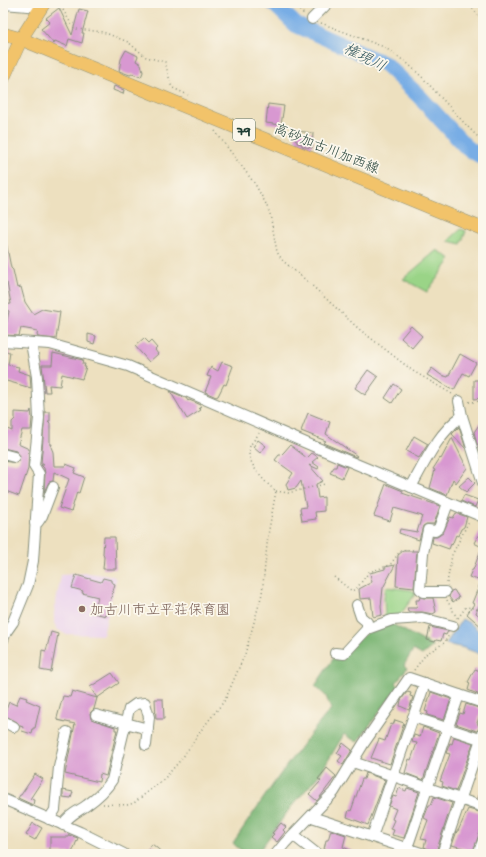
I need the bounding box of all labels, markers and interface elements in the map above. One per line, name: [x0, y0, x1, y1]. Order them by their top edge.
water label: 権現川: [340, 40, 389, 77]
road number: 79: [233, 119, 255, 141]
street label: 高砂加古川加西線: [271, 121, 381, 179]
place label: 加古川市立平荘保育園: [90, 603, 230, 620]
marker: 加古川市立平荘保育園: [77, 604, 87, 614]

